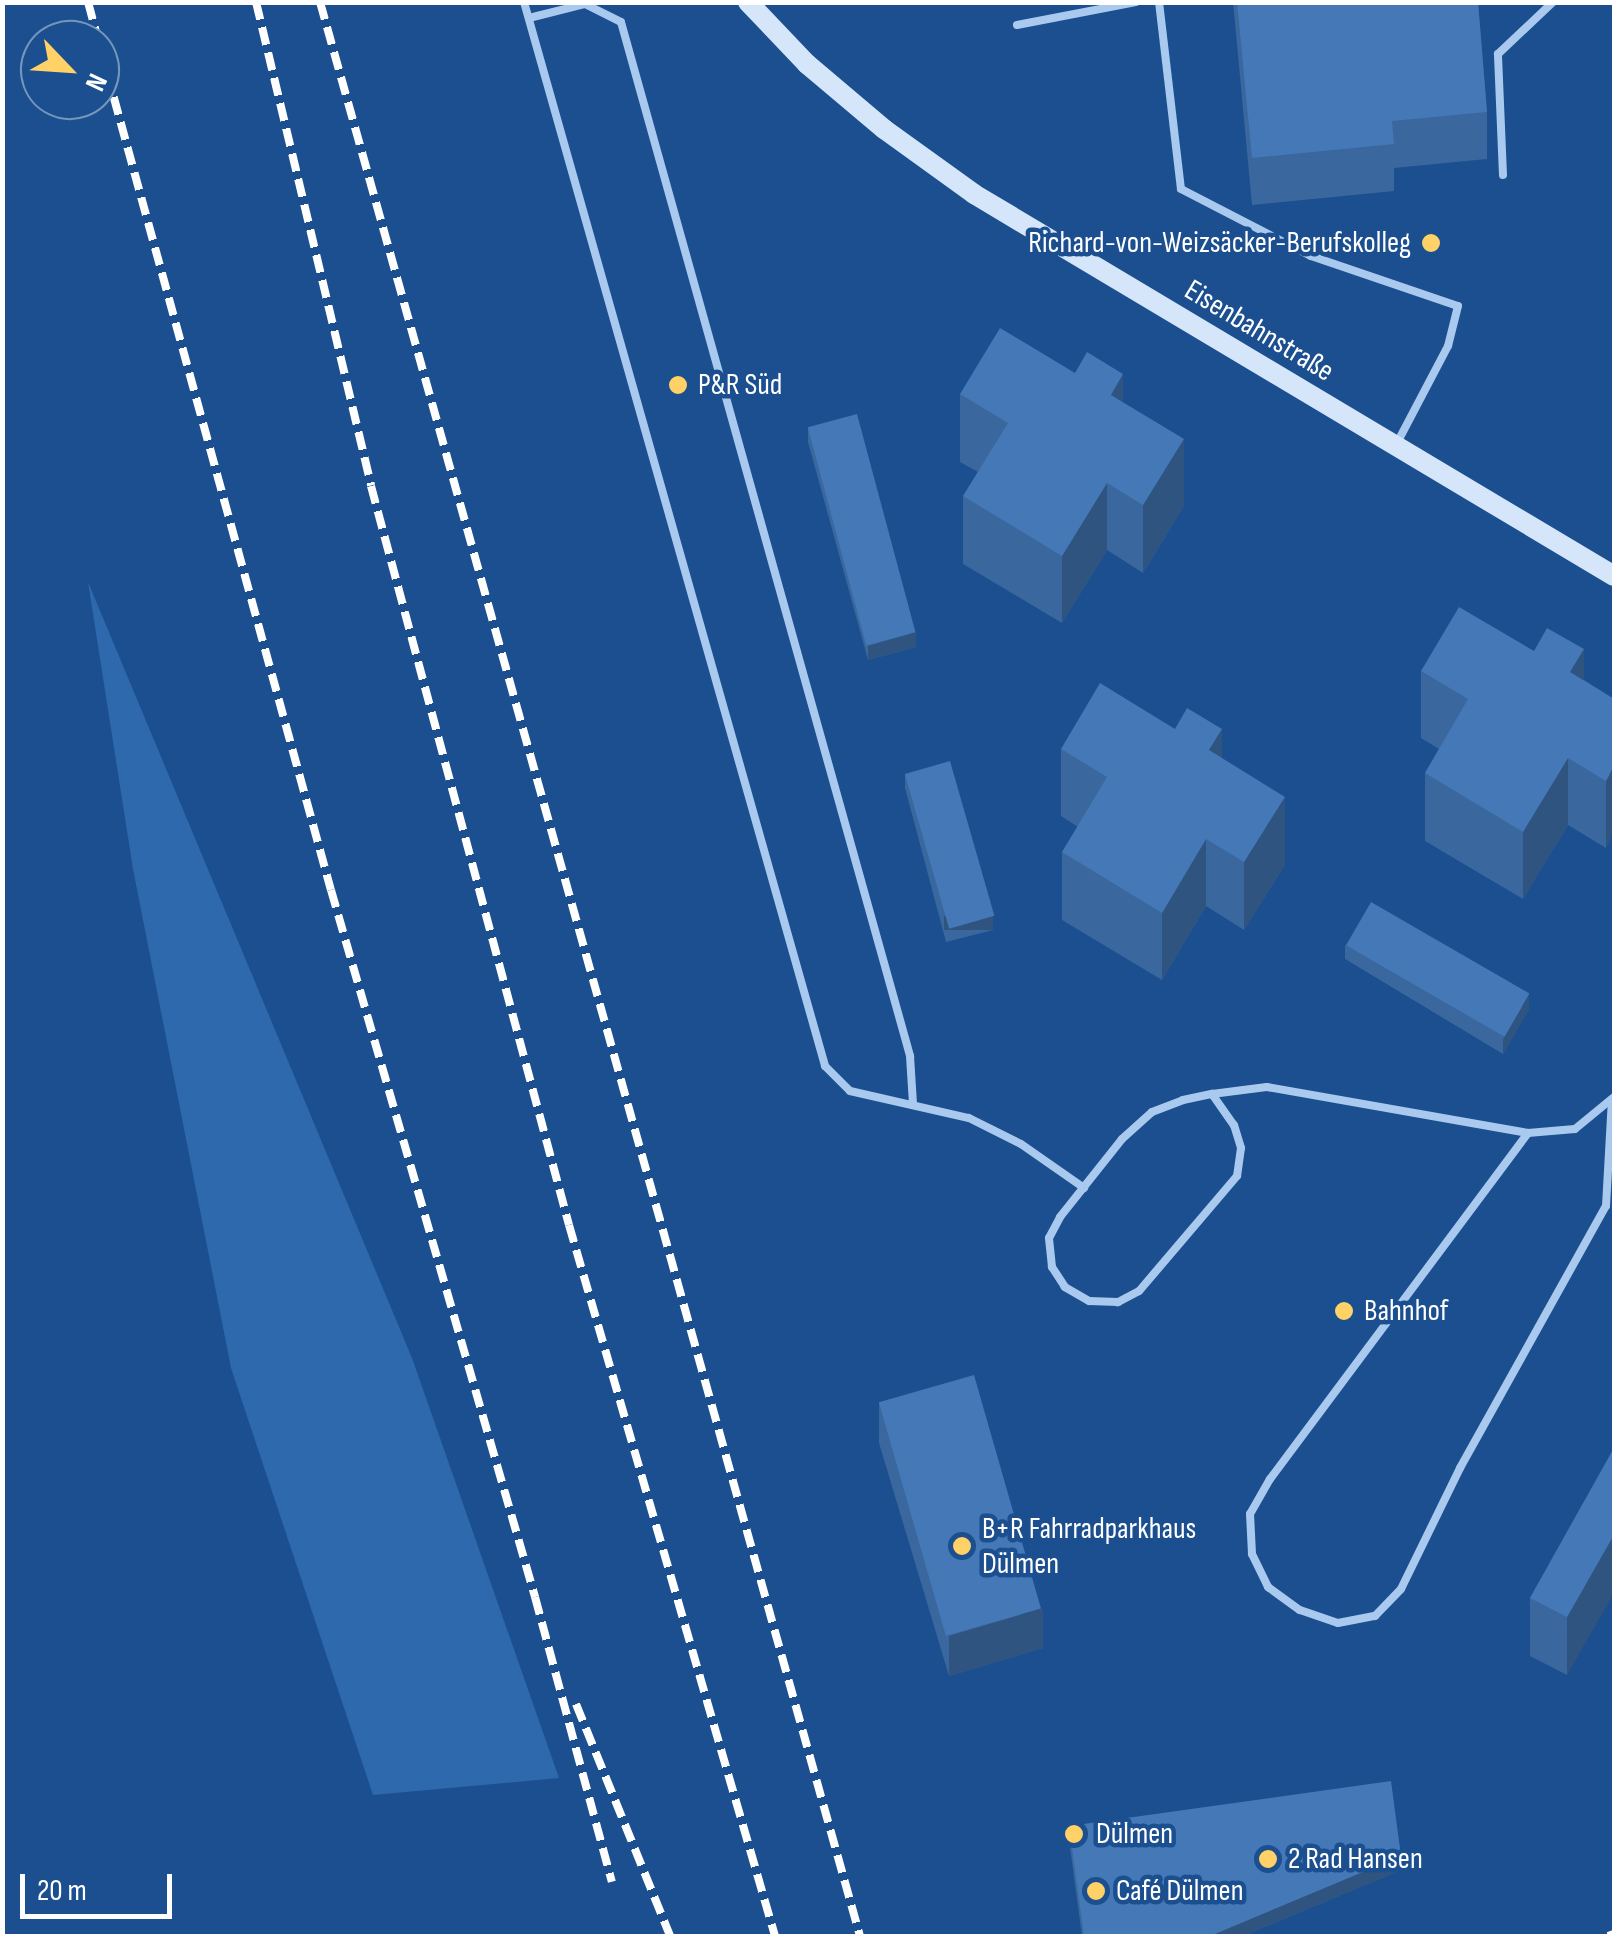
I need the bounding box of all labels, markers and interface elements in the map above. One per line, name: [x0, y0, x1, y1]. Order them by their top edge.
north arrow: [20, 20, 120, 120]
text: N: [78, 68, 114, 96]
place label: Richard-von-Weizsäcker-Berufskolleg: [1028, 225, 1411, 261]
marker: Richard-von-Weizsäcker-Berufskolleg: [1420, 232, 1442, 254]
street label: Eisenbahnstraße: [1178, 272, 1340, 390]
place label: P&R Süd: [698, 367, 782, 403]
marker: P&R Süd: [667, 374, 689, 396]
place label: Bahnhof: [1364, 1293, 1449, 1329]
marker: Bahnhof: [1333, 1300, 1355, 1322]
place label: B+R Fahrradparkhaus Dülmen: [982, 1511, 1196, 1582]
marker: B+R Fahrradparkhaus Dülmen: [951, 1535, 973, 1557]
place label: Dülmen: [1096, 1816, 1173, 1852]
marker: Dülmen: [1061, 1821, 1087, 1847]
place label: 2 Rad Hansen: [1288, 1841, 1423, 1877]
marker: 2 Rad Hansen: [1257, 1848, 1279, 1870]
scale bar: [25, 1854, 178, 1916]
text: 20 m: [37, 1873, 87, 1909]
place label: Café Dülmen: [1116, 1873, 1243, 1909]
marker: Café Dülmen: [1085, 1880, 1107, 1902]

